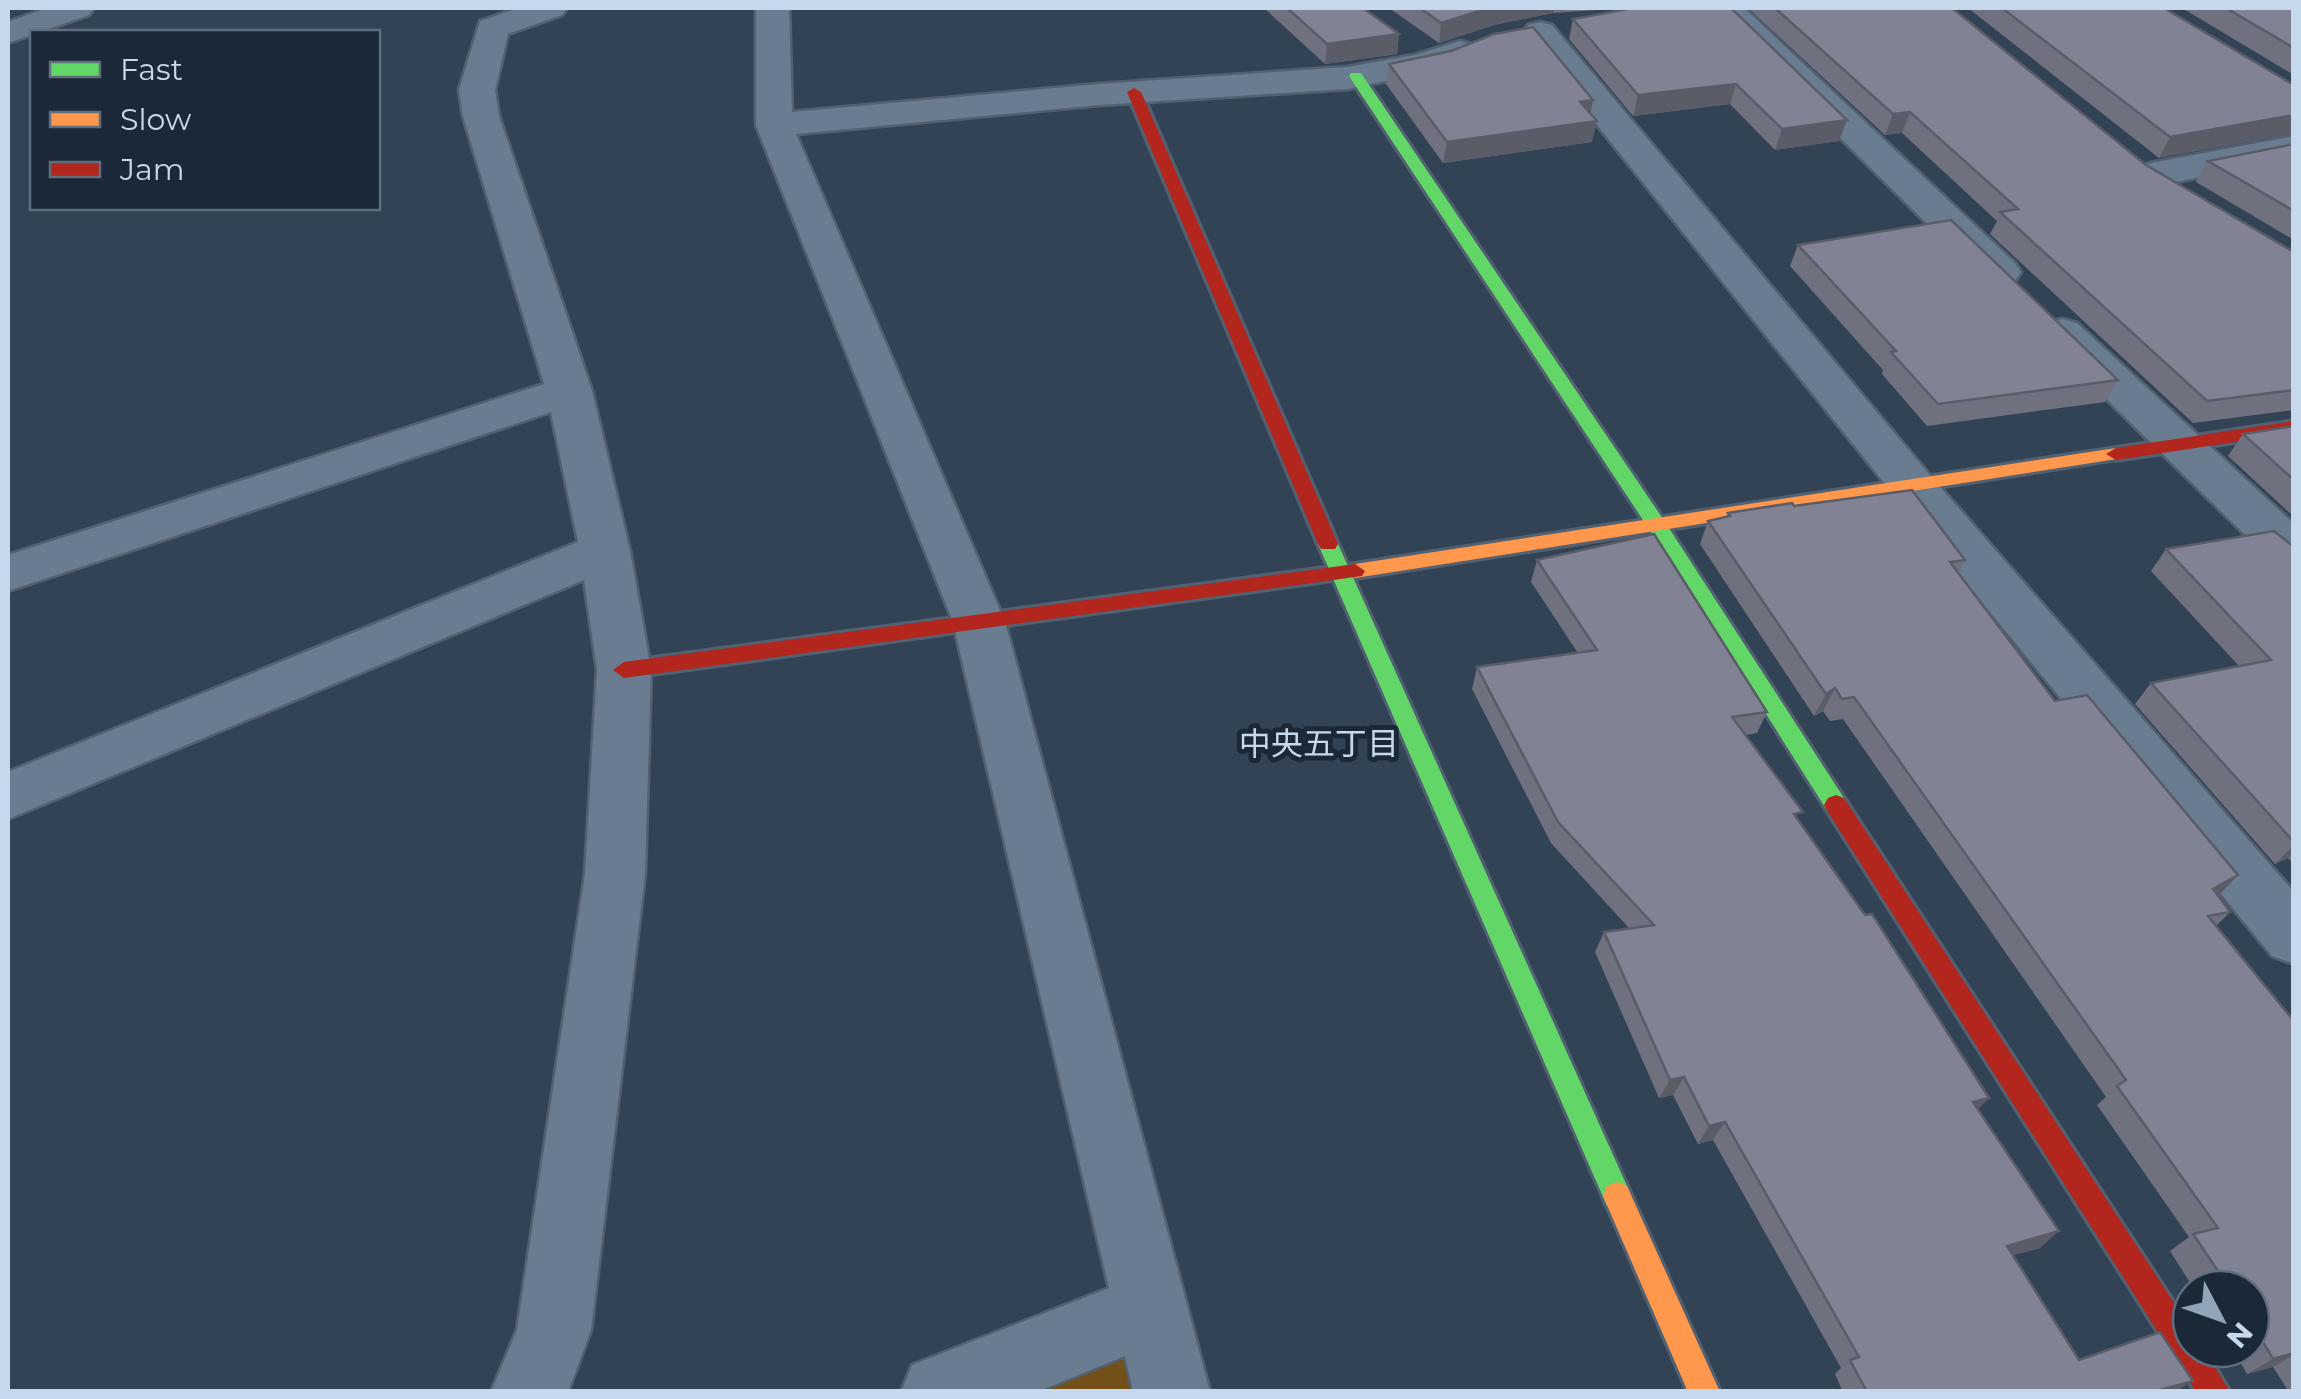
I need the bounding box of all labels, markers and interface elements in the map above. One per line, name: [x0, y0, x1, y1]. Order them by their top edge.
legend: [30, 30, 380, 210]
text: Fast: [120, 51, 183, 88]
text: Slow: [120, 101, 192, 138]
text: Jam: [119, 151, 185, 188]
district label: 中央五丁目: [1239, 724, 1399, 763]
north arrow: [2171, 1269, 2271, 1369]
text: N: [2220, 1316, 2260, 1355]

